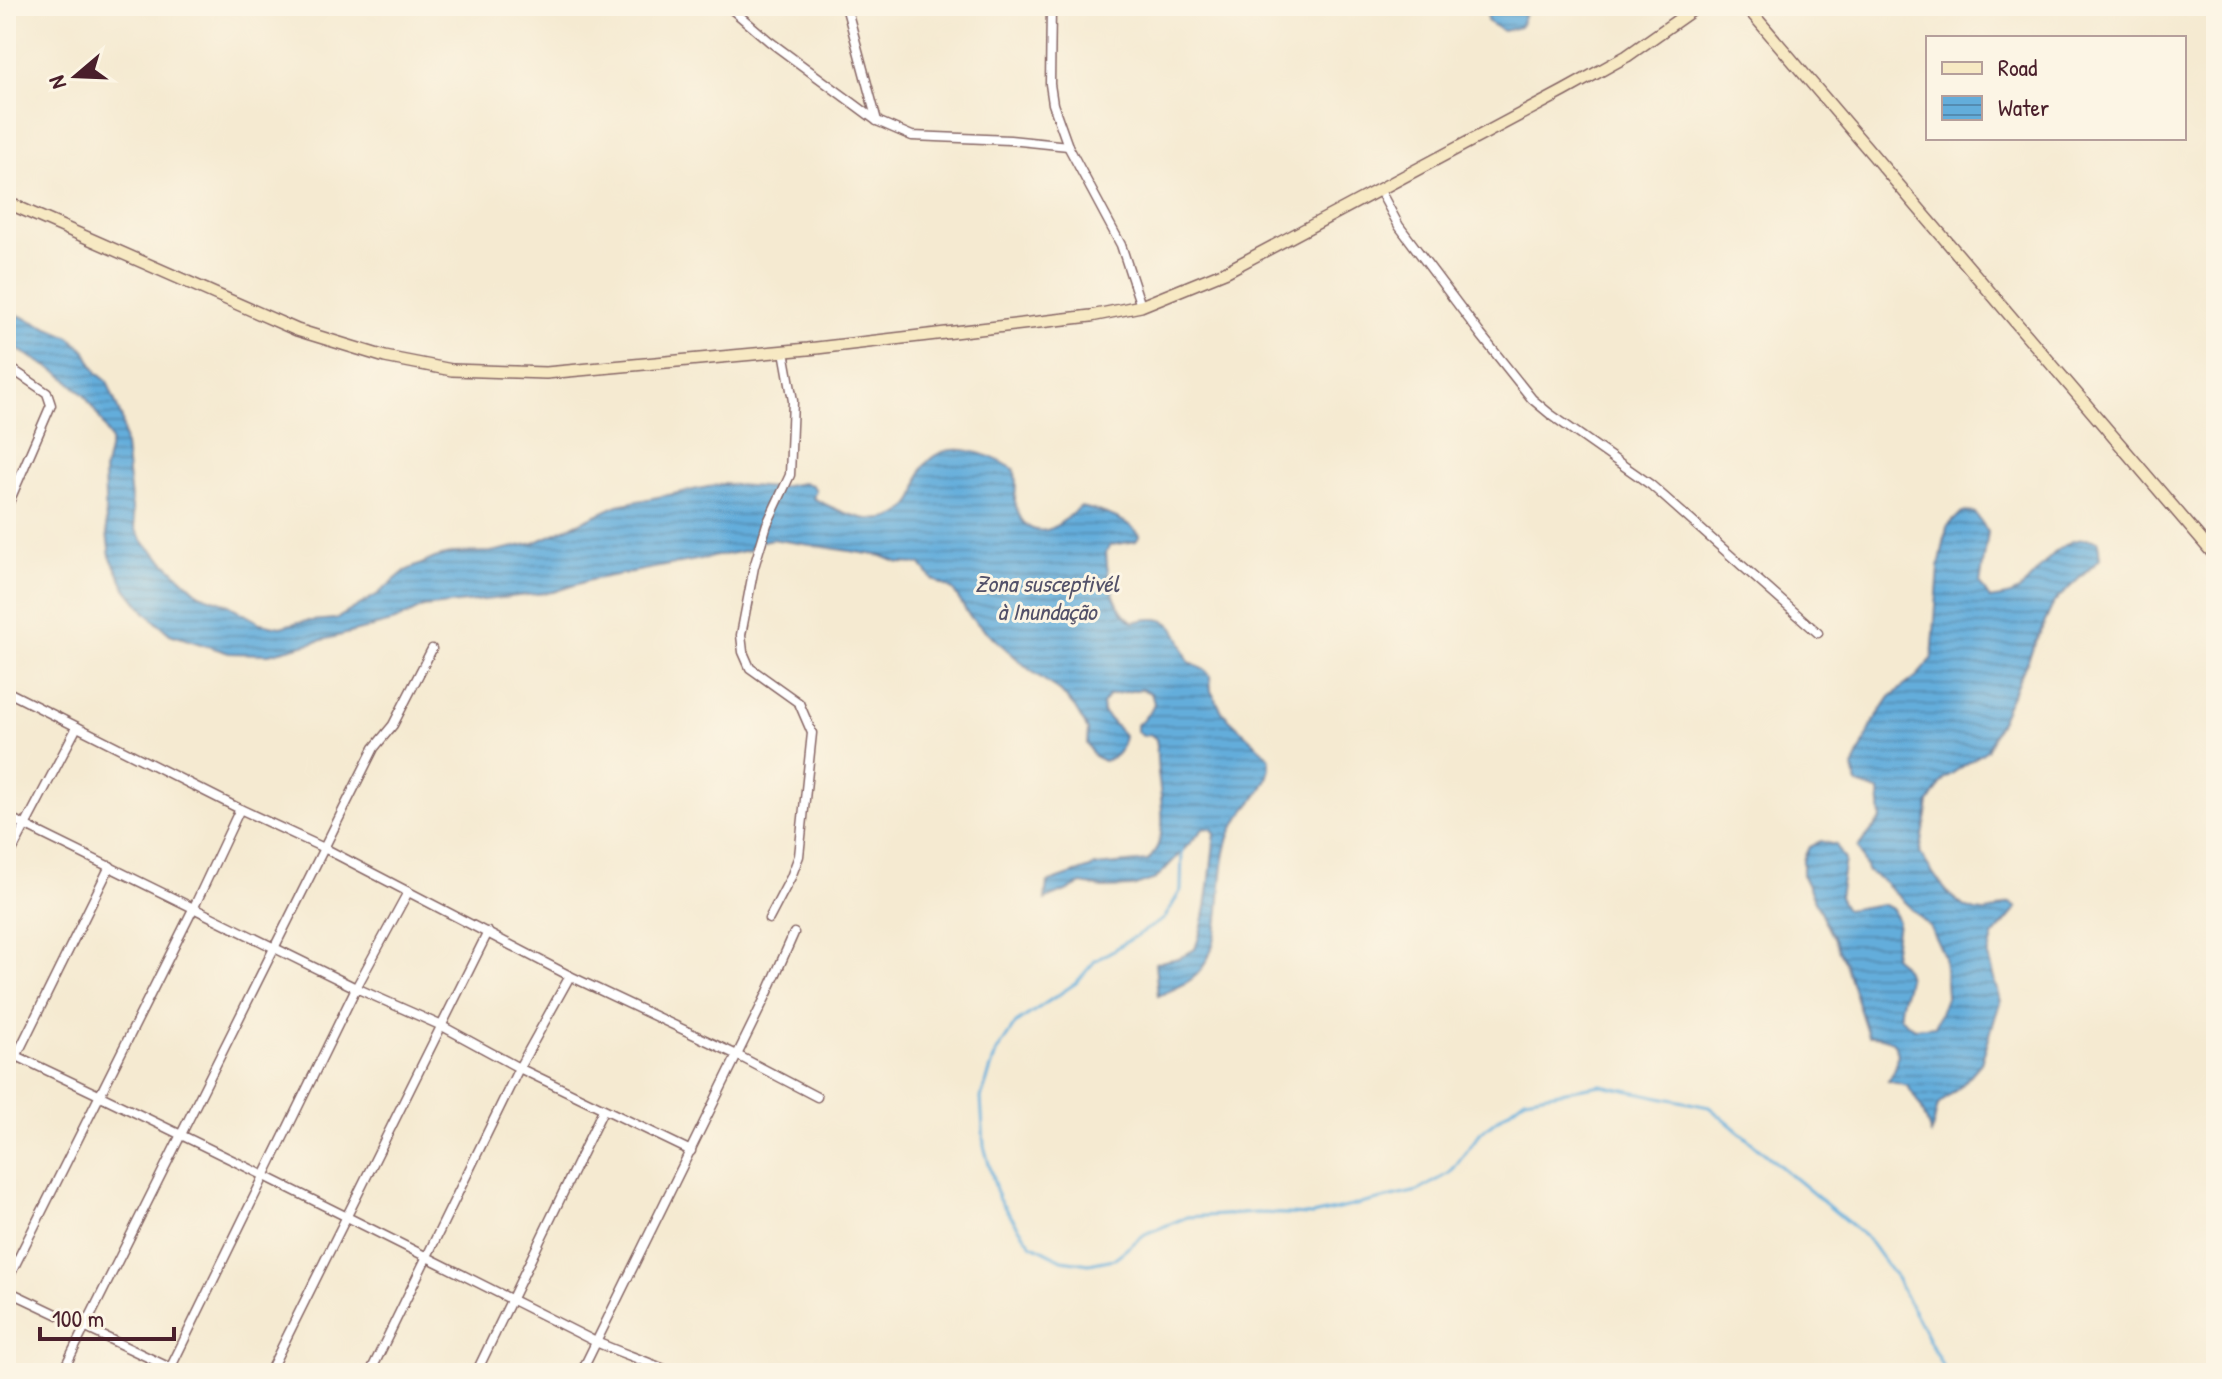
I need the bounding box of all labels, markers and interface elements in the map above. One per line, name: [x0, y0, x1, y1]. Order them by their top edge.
north arrow: [36, 36, 116, 116]
legend: [1926, 36, 2186, 140]
text: Road: [1998, 51, 2037, 83]
text: N: [41, 72, 73, 93]
text: Water: [1998, 91, 2049, 123]
water label: Zona susceptivél à Inundação: [975, 567, 1121, 627]
scale bar: [40, 1291, 174, 1341]
text: 100 m: [52, 1302, 104, 1334]

